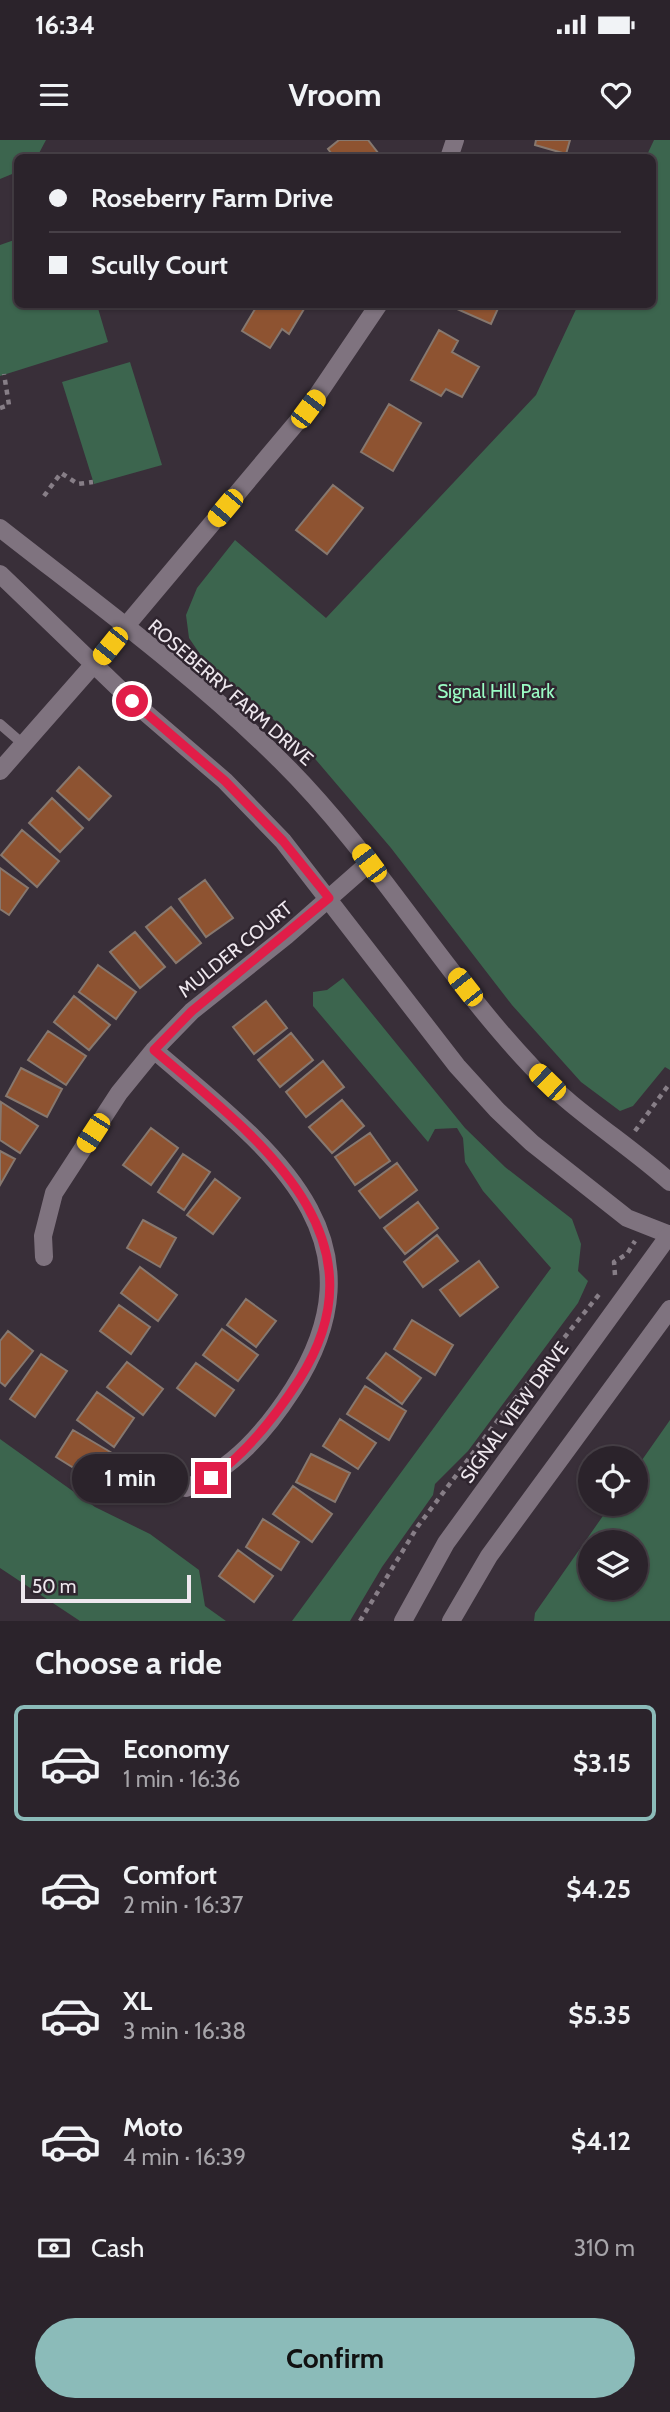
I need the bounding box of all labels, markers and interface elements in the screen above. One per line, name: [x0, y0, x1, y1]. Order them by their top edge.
text: 16:34: [35, 9, 95, 41]
text: Vroom: [288, 75, 382, 114]
icon: menu: [35, 76, 73, 114]
icon: heart: [597, 76, 635, 114]
text: Roseberry Farm Drive: [91, 182, 333, 214]
text: Scully Court: [91, 249, 228, 281]
car: [287, 386, 330, 432]
car: [204, 485, 247, 531]
street label: ROSEBERRY FARM DRIVE: [143, 614, 318, 770]
car: [89, 623, 132, 669]
park label: Signal Hill Park: [437, 680, 555, 703]
route start: [116, 685, 148, 717]
car: [348, 840, 391, 886]
street label: MULDER COURT: [174, 896, 297, 1002]
car: [444, 964, 487, 1010]
car: [525, 1060, 570, 1104]
car: [73, 1110, 114, 1156]
street label: SIGNAL VIEW DRIVE: [455, 1337, 573, 1487]
map controls: [578, 1446, 648, 1600]
button: locate: [578, 1446, 648, 1516]
callout: 1 min: [71, 1454, 186, 1502]
route end: [195, 1462, 227, 1494]
text: 1 min: [104, 1464, 156, 1492]
button: layers: [578, 1530, 648, 1600]
scale bar: [21, 1572, 191, 1604]
text: 50 m: [32, 1575, 76, 1598]
text: Choose a ride: [35, 1643, 222, 1682]
icon: car: [39, 1732, 102, 1795]
text: Economy: [123, 1733, 229, 1765]
text: $3.15: [573, 1747, 631, 1779]
text: 1 min · 16:36: [123, 1765, 240, 1793]
icon: car: [39, 1858, 102, 1921]
text: Comfort: [123, 1859, 217, 1891]
text: $4.25: [566, 1873, 631, 1905]
text: 2 min · 16:37: [123, 1891, 243, 1919]
icon: car: [39, 1984, 102, 2047]
text: XL: [123, 1985, 152, 2017]
text: $5.35: [568, 1999, 631, 2031]
text: 3 min · 16:38: [123, 2017, 246, 2045]
icon: car: [39, 2110, 102, 2173]
text: Moto: [123, 2111, 183, 2143]
text: $4.12: [571, 2125, 631, 2157]
text: 4 min · 16:39: [123, 2143, 246, 2171]
icon: cash: [35, 2229, 73, 2267]
text: Cash: [91, 2232, 144, 2264]
text: 310 m: [574, 2234, 635, 2262]
button: Confirm: [35, 2318, 635, 2398]

